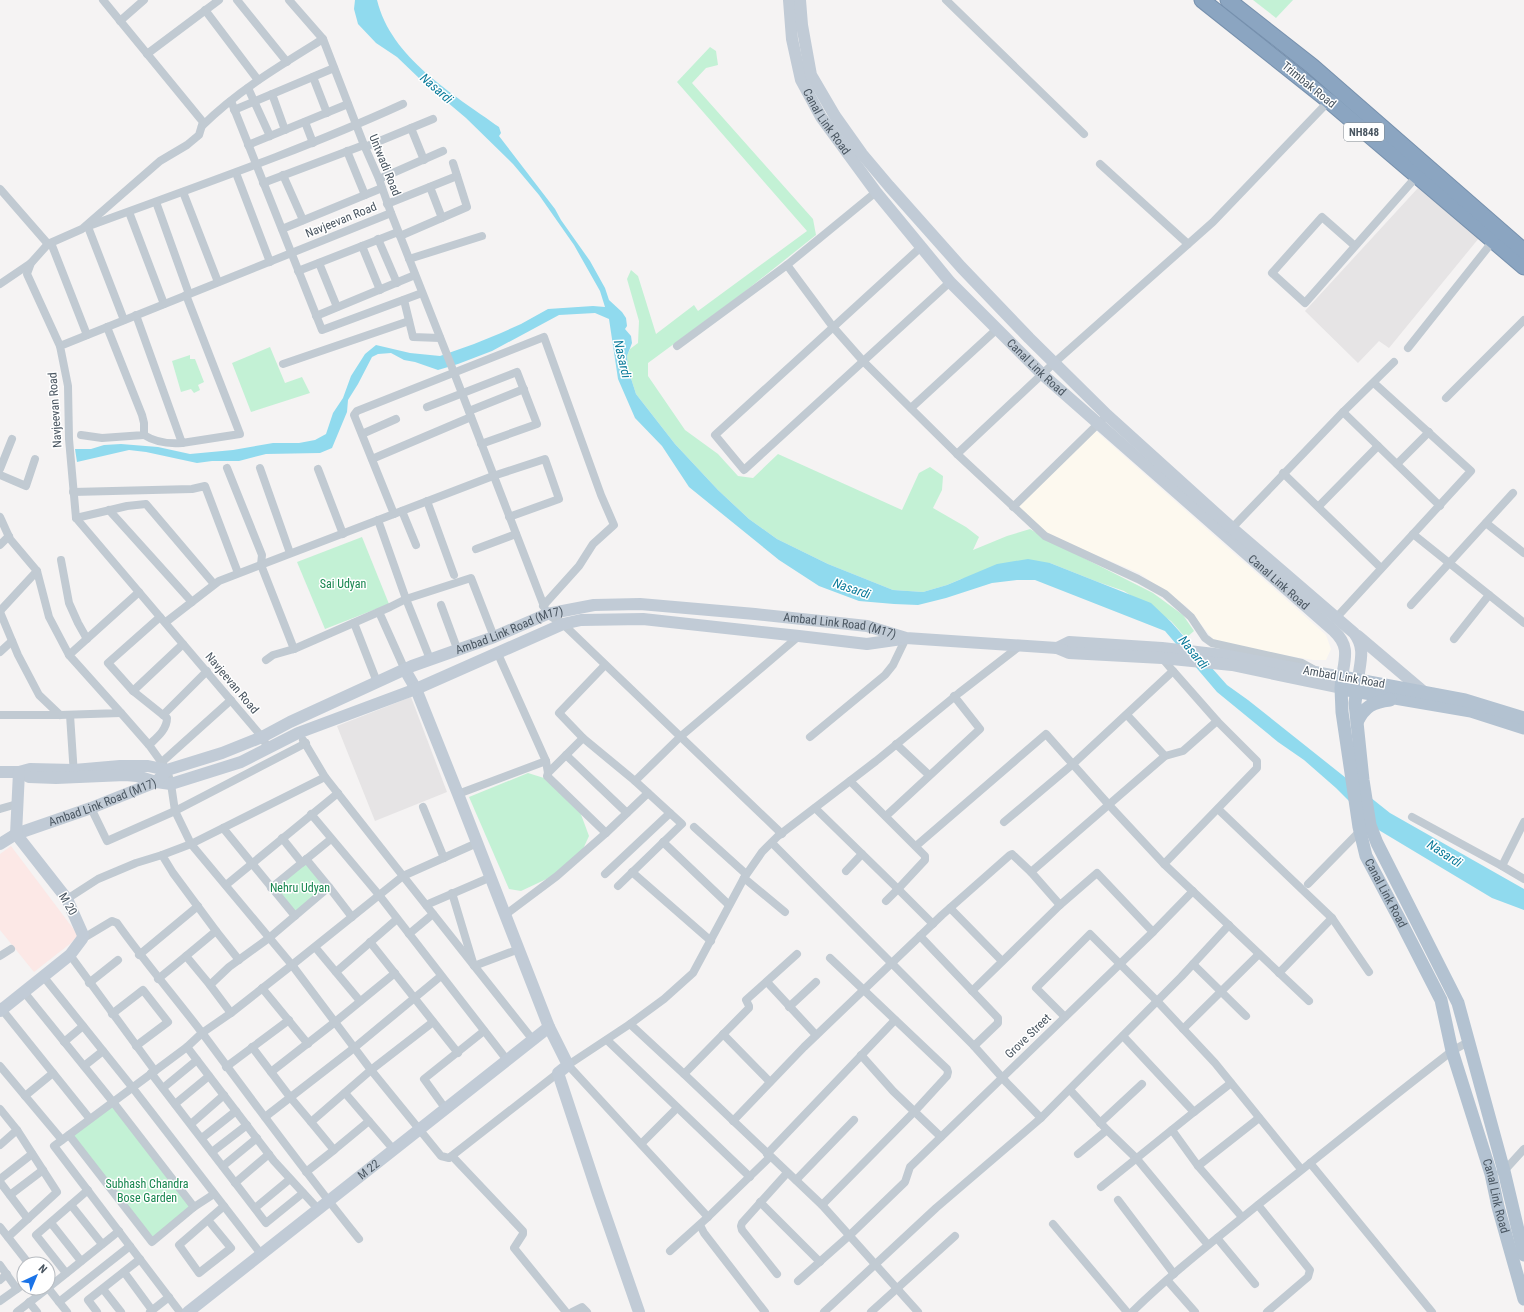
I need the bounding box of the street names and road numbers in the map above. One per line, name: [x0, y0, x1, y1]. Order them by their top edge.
street label: Trimbak Road: [1279, 59, 1339, 111]
street label: Canal Link Road: [800, 86, 853, 157]
road number: NH848: [1344, 123, 1384, 141]
street label: Untwadi Road: [366, 132, 404, 198]
street label: Navjeevan Road: [303, 199, 379, 241]
street label: Canal Link Road: [1004, 336, 1069, 399]
street label: Navjeevan Road: [45, 372, 65, 448]
street label: Canal Link Road: [1245, 552, 1312, 613]
street label: Ambad Link Road (M17): [454, 604, 564, 657]
street label: Ambad Link Road (M17): [783, 610, 898, 642]
street label: Navjeevan Road: [202, 650, 262, 716]
street label: Ambad Link Road: [1302, 663, 1386, 691]
street label: Ambad Link Road (M17): [47, 776, 158, 829]
street label: Canal Link Road: [1362, 856, 1410, 930]
street label: M 20: [56, 890, 80, 918]
street label: Grove Street: [1002, 1010, 1054, 1061]
street label: M 22: [355, 1157, 382, 1182]
street label: Canal Link Road: [1480, 1157, 1512, 1235]

